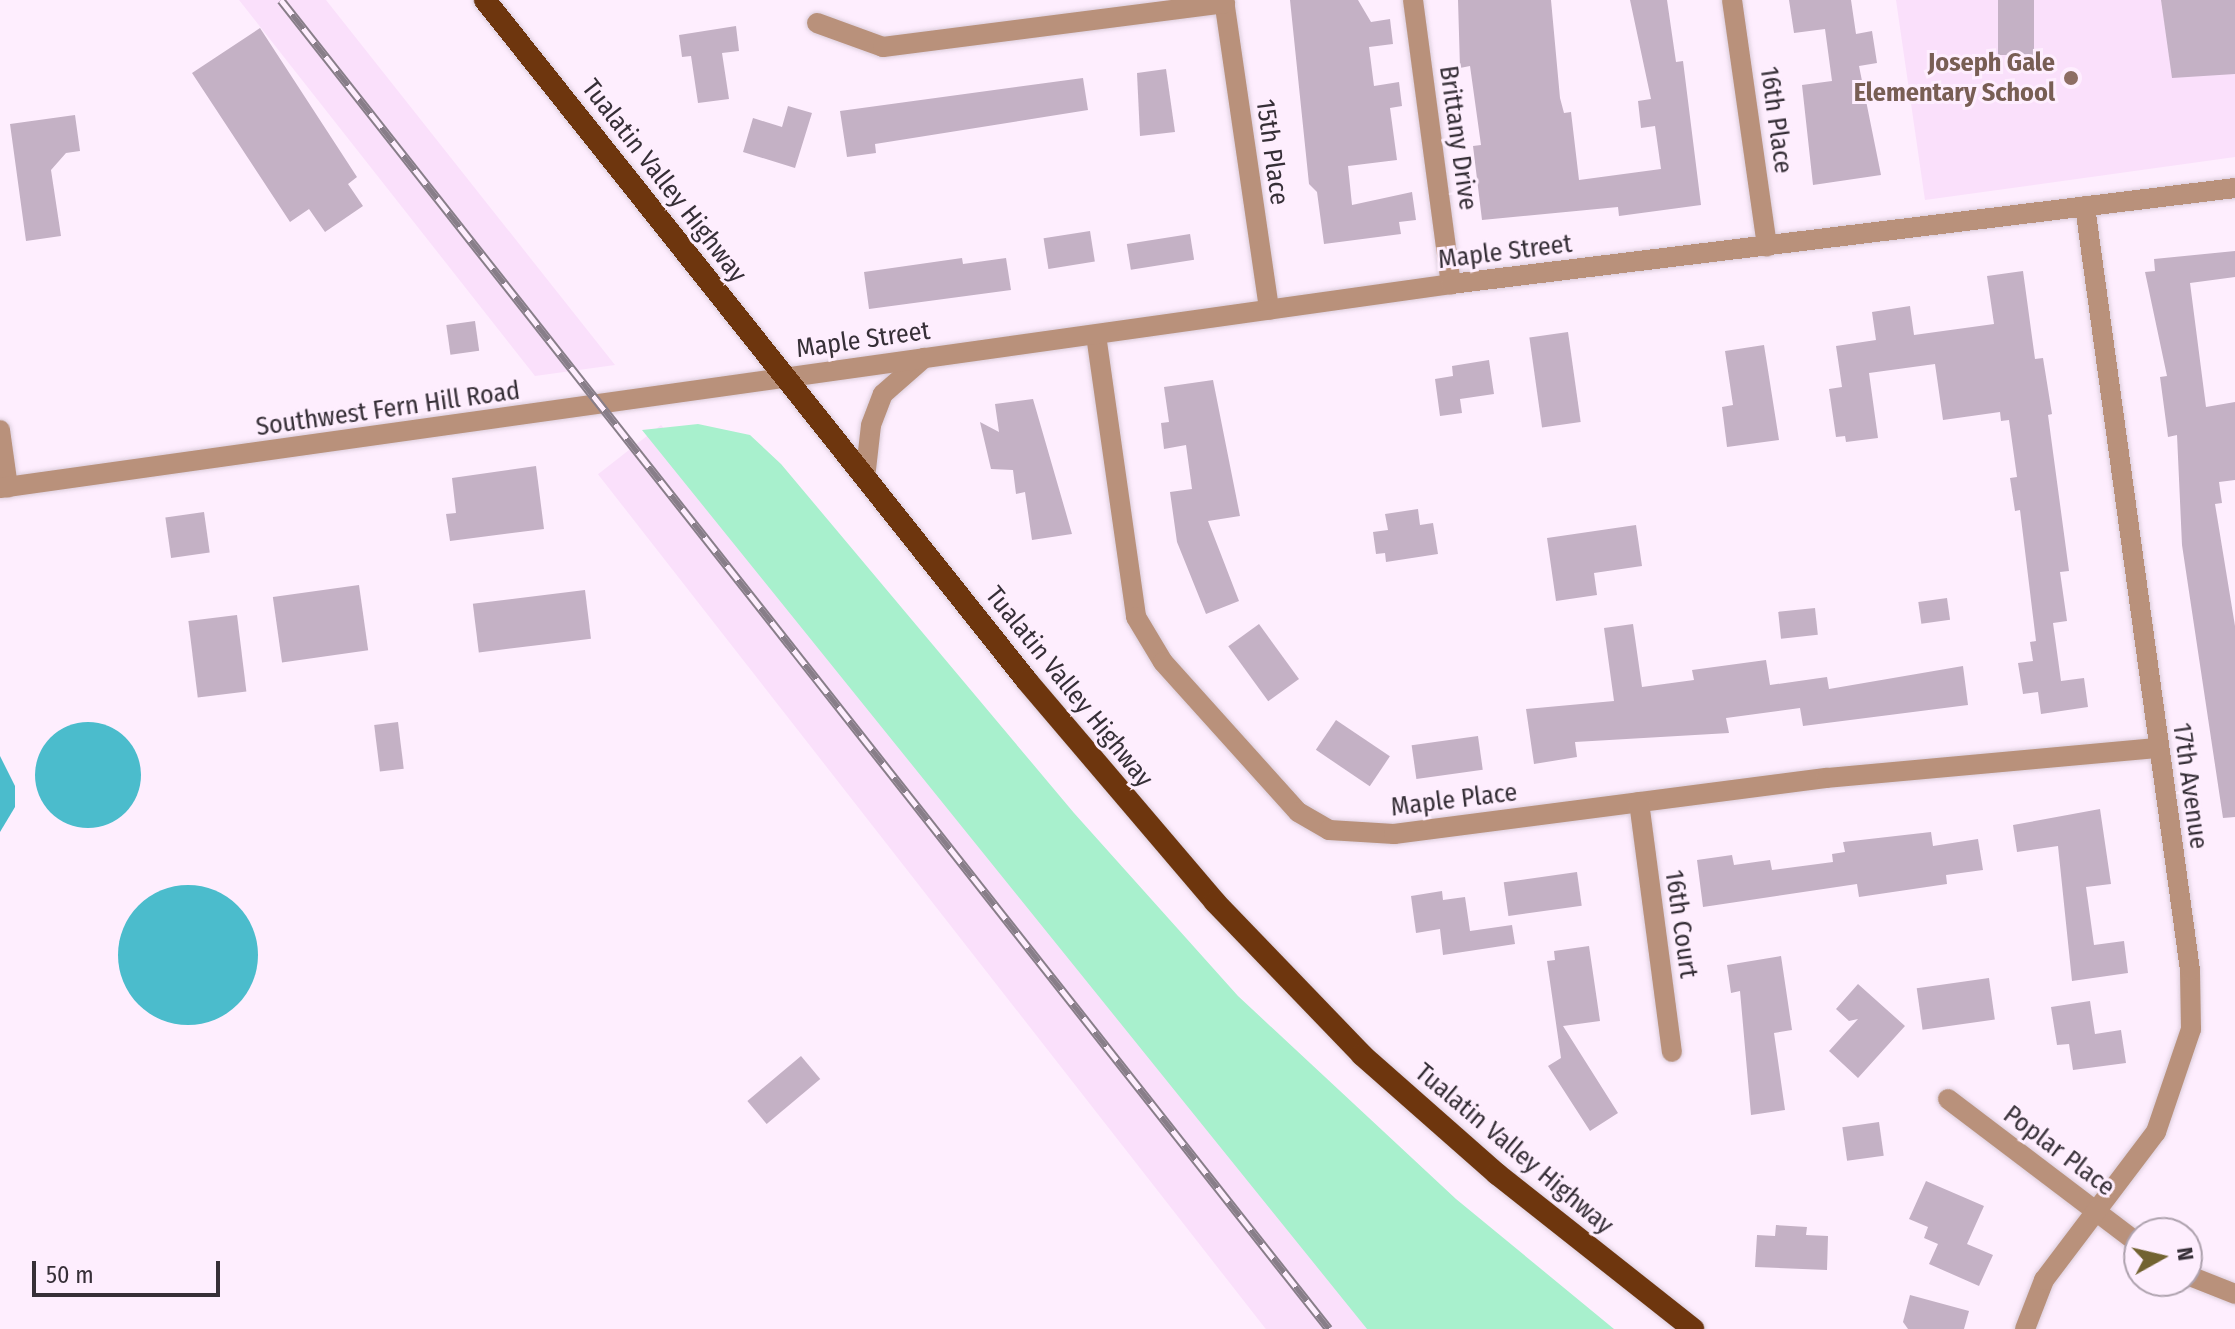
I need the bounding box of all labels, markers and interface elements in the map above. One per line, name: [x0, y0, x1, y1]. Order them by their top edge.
place label: Joseph Gale Elementary School: [1854, 47, 2055, 108]
street label: Brittany Drive: [1432, 64, 1484, 212]
street label: 16th Place: [1753, 65, 1799, 175]
marker: Joseph Gale Elementary School: [2062, 69, 2080, 87]
street label: Tualatin Valley Highway: [575, 73, 753, 289]
street label: 15th Place: [1249, 97, 1295, 207]
street label: Maple Street: [1436, 228, 1574, 276]
street label: Maple Street: [794, 315, 932, 365]
street label: Southwest Fern Hill Road: [254, 375, 522, 443]
street label: Tualatin Valley Highway: [979, 580, 1159, 794]
street label: 17th Avenue: [2166, 721, 2214, 851]
street label: Maple Place: [1389, 777, 1519, 823]
street label: 16th Court: [1658, 868, 1704, 980]
street label: Tualatin Valley Highway: [1409, 1057, 1619, 1241]
street label: Poplar Place: [1997, 1099, 2121, 1203]
north arrow: [2123, 1217, 2203, 1297]
scale bar: [36, 1245, 224, 1295]
text: N: [2171, 1245, 2200, 1262]
text: 50 m: [46, 1261, 94, 1289]

